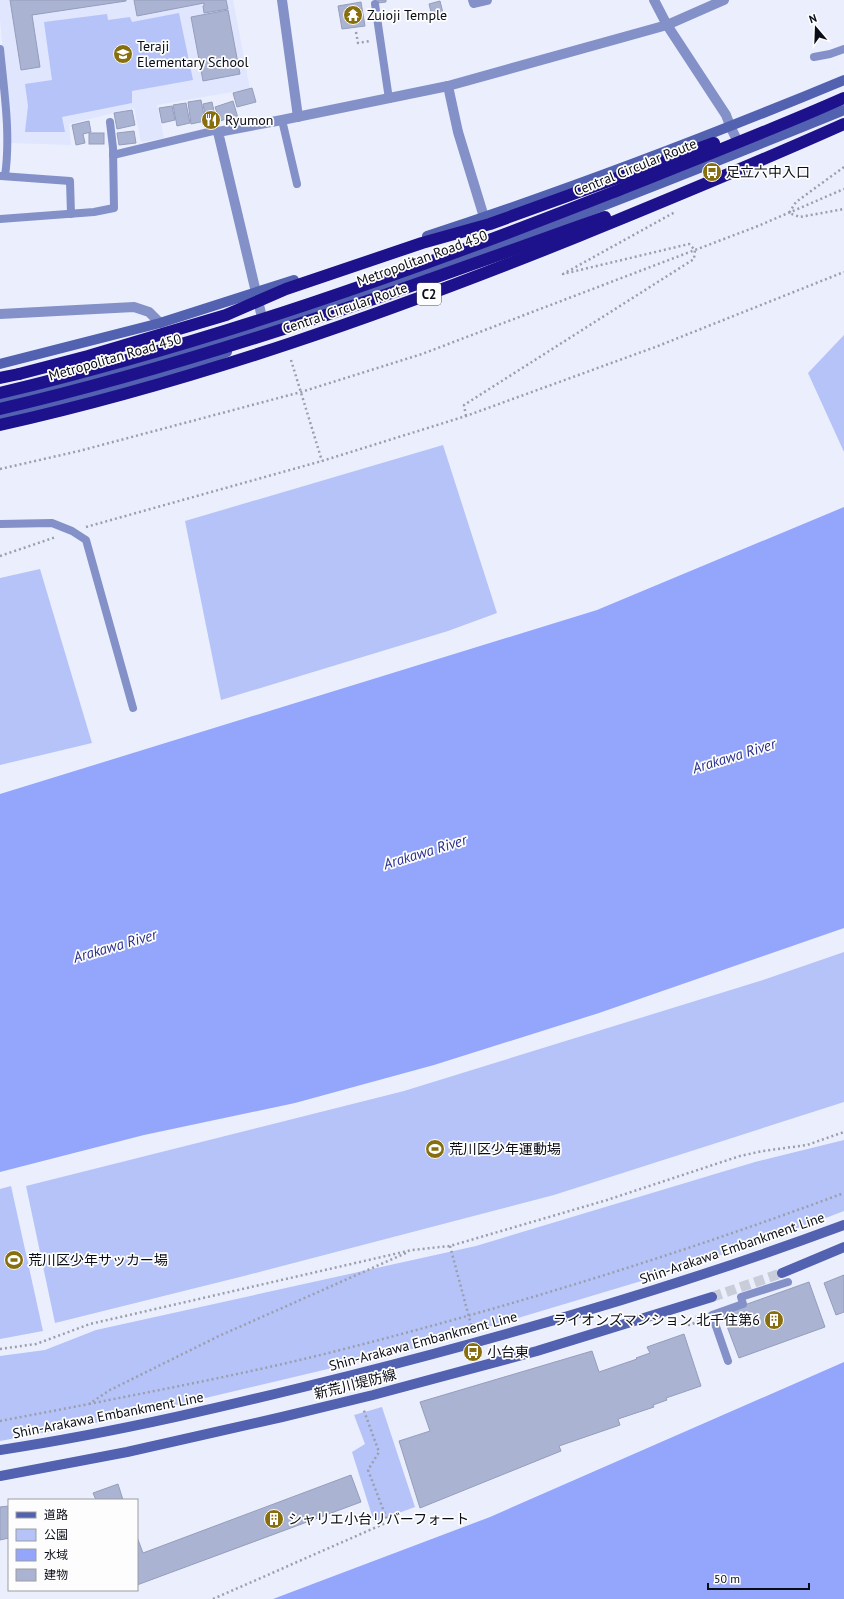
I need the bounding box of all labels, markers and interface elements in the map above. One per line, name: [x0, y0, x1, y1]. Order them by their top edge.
temple icon: Zuioji Temple: [342, 4, 364, 26]
place label: Zuioji Temple: [367, 6, 447, 24]
north arrow: [796, 8, 836, 48]
text: N: [807, 11, 818, 26]
place label: Teraji Elementary School: [137, 37, 249, 71]
school or university icon: Teraji Elementary School: [112, 43, 134, 65]
restaurant icon: Ryumon: [200, 109, 222, 131]
place label: Ryumon: [225, 111, 273, 129]
street label: Central Circular Route: [571, 134, 699, 200]
bus stop icon: 足立六中入口: [701, 161, 723, 183]
place label: 足立六中入口: [726, 163, 810, 181]
street label: Metropolitan Road 450: [354, 226, 490, 290]
street label: Central Circular Route: [280, 278, 410, 338]
road number: C2: [417, 283, 441, 305]
street label: Metropolitan Road 450: [46, 329, 184, 385]
water label: Arakawa River: [689, 734, 779, 778]
water label: Arakawa River: [380, 830, 470, 874]
water label: Arakawa River: [70, 924, 160, 967]
sports icon: 荒川区少年運動場: [424, 1138, 446, 1160]
place label: 荒川区少年運動場: [449, 1140, 561, 1158]
street label: Shin-Arakawa Embankment Line: [637, 1208, 827, 1288]
sports icon: 荒川区少年サッカー場: [3, 1249, 25, 1271]
place label: 荒川区少年サッカー場: [28, 1251, 168, 1269]
street label: Shin-Arakawa Embankment Line: [327, 1307, 519, 1375]
building icon: ライオンズマンション 北千住第6: [763, 1309, 785, 1331]
place label: ライオンズマンション 北千住第6: [553, 1311, 760, 1329]
bus stop icon: 小台東: [462, 1341, 484, 1363]
place label: 小台東: [487, 1343, 529, 1361]
street label: 新荒川堤防線: [312, 1365, 398, 1403]
street label: Shin-Arakawa Embankment Line: [11, 1388, 205, 1442]
legend: [8, 1499, 138, 1591]
text: 道路: [44, 1507, 68, 1522]
building icon: シャリエ小台リバーフォート: [263, 1508, 285, 1530]
place label: シャリエ小台リバーフォート: [288, 1510, 469, 1528]
text: 公園: [44, 1527, 68, 1542]
text: 水域: [44, 1547, 68, 1562]
scale bar: [708, 1565, 809, 1591]
text: 建物: [44, 1567, 68, 1582]
text: 50 m: [714, 1571, 740, 1586]

